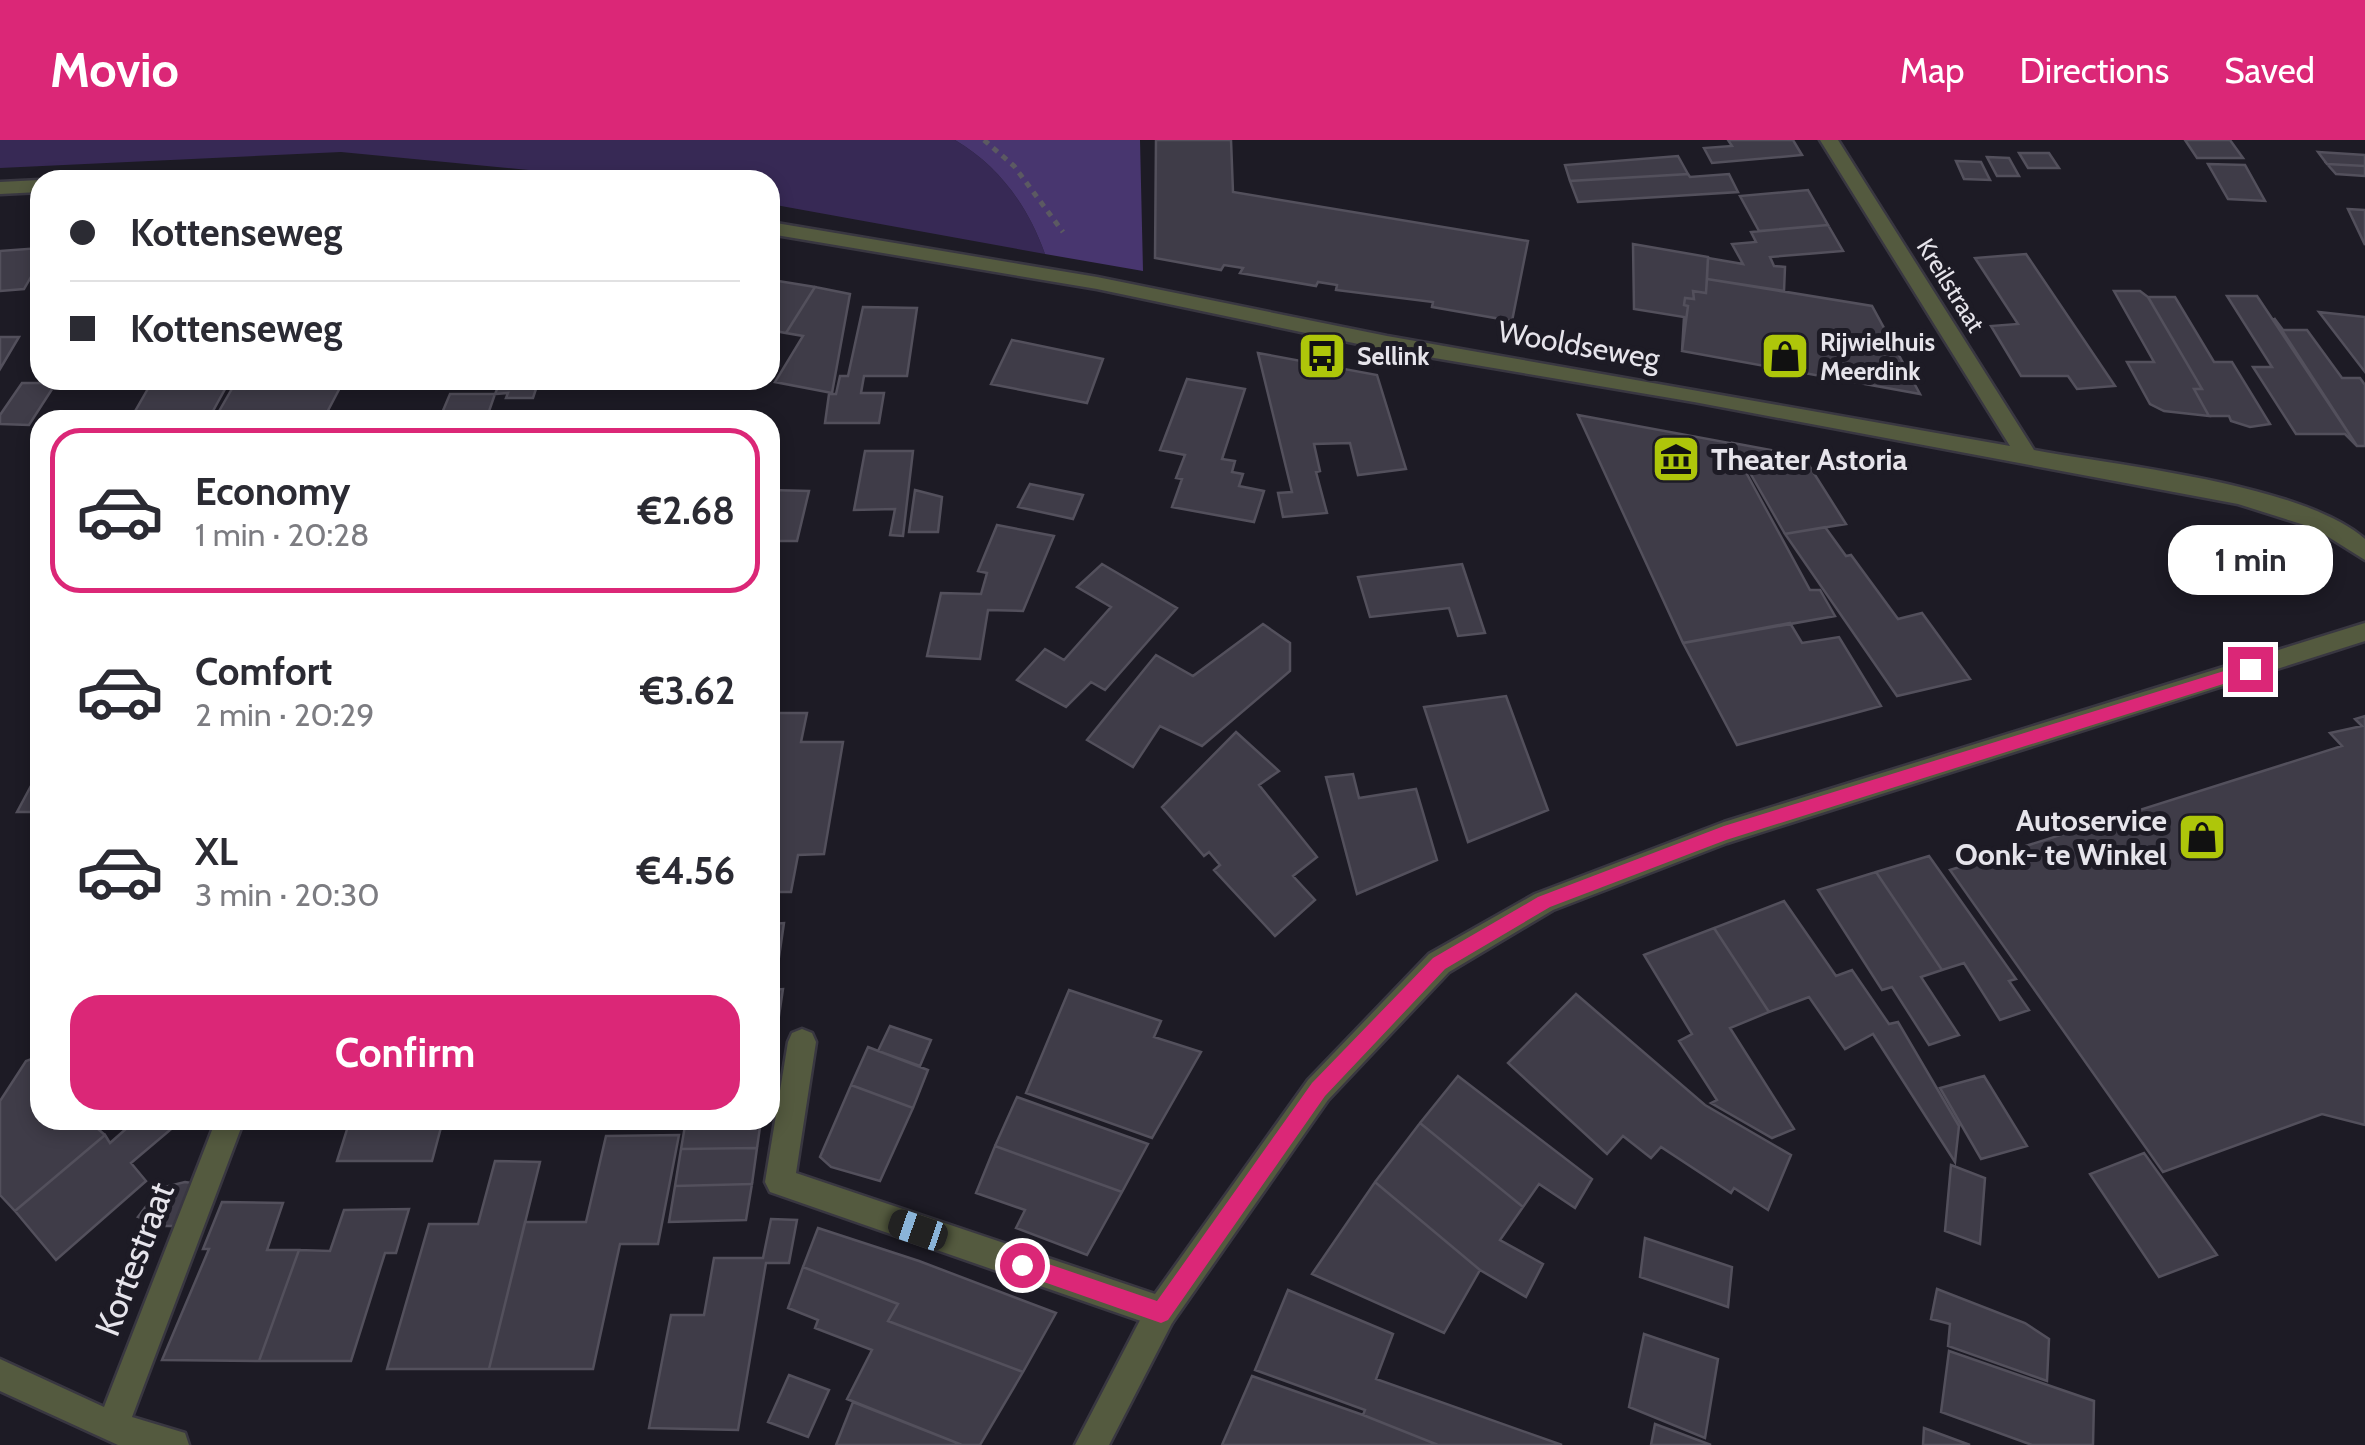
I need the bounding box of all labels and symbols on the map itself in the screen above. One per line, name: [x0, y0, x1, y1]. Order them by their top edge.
street label: Kreilstraat: [1911, 233, 1992, 338]
street label: Wooldseweg: [1495, 313, 1664, 378]
place label: Rijwielhuis Meerdink: [1820, 327, 1935, 386]
bus stop icon: Sellink: [1296, 330, 1348, 382]
shop icon: Rijwielhuis Meerdink: [1759, 330, 1811, 382]
place label: Sellink: [1357, 341, 1429, 371]
museum icon: Theater Astoria: [1650, 433, 1702, 485]
place label: Theater Astoria: [1711, 441, 1908, 478]
callout: 1 min: [2168, 524, 2332, 594]
route end: [2228, 647, 2273, 692]
place label: Autoservice Oonk- te Winkel: [1955, 802, 2167, 873]
shop icon: Autoservice Oonk- te Winkel: [2176, 811, 2228, 863]
street label: Kortestraat: [85, 1176, 183, 1342]
car: [885, 1206, 951, 1254]
route start: [1000, 1243, 1045, 1288]

